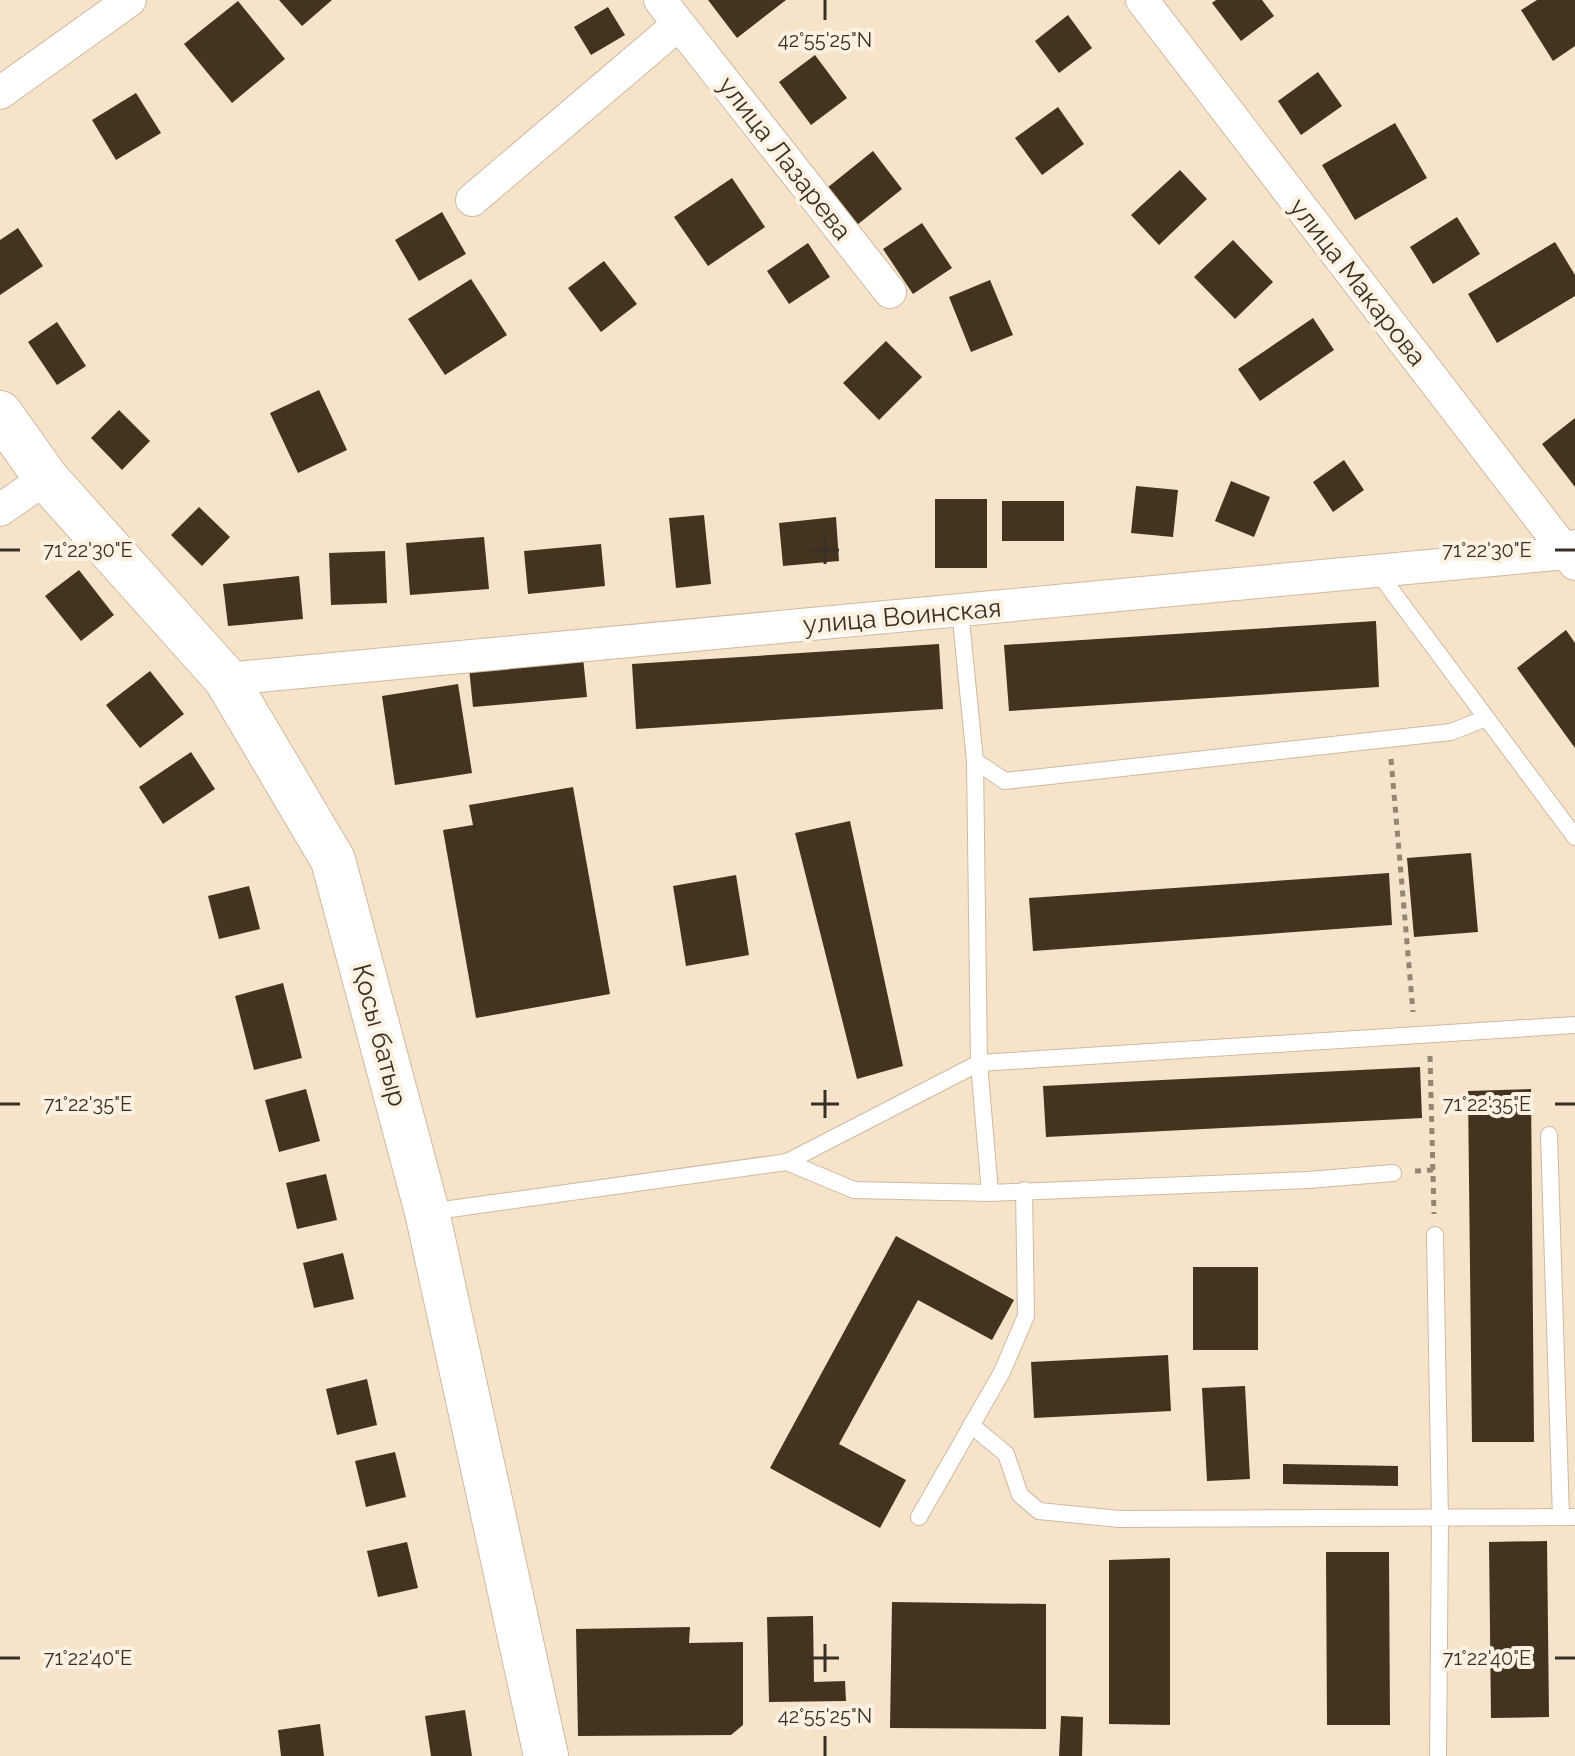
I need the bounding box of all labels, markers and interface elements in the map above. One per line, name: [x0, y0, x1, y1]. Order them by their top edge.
text: 42°55'25"N: [778, 28, 872, 52]
street label: улица Лазарева: [712, 70, 858, 246]
street label: улица Макарова: [1283, 192, 1433, 372]
text: 71°22'30"E: [43, 538, 133, 562]
text: 71°22'30"E: [1442, 538, 1532, 562]
street label: улица Воинская: [802, 592, 1002, 640]
street label: Қосы батыр: [347, 961, 413, 1109]
text: 71°22'35"E: [44, 1092, 132, 1116]
text: 71°22'35"E: [1443, 1092, 1531, 1116]
text: 71°22'40"E: [44, 1646, 132, 1670]
text: 71°22'40"E: [1443, 1646, 1531, 1670]
text: 42°55'25"N: [778, 1704, 872, 1728]

